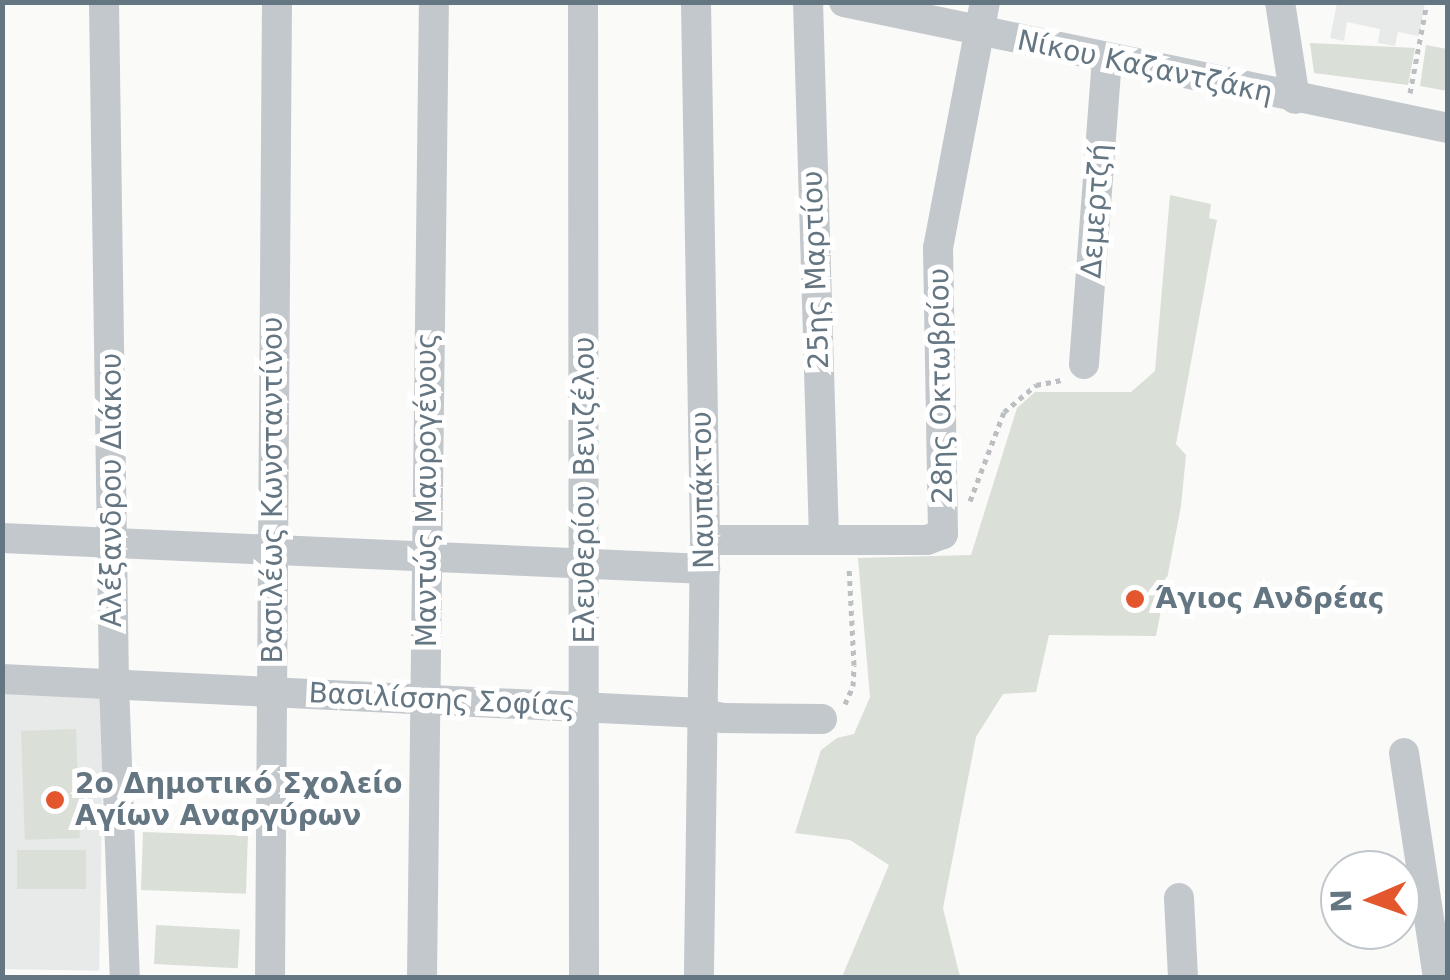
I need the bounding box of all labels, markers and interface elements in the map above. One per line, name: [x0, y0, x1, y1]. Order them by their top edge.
street label: Νίκου Καζαντζάκη: [1014, 24, 1276, 110]
street label: Δεμερτζή: [1075, 143, 1117, 279]
street label: 25ης Μαρτίου: [796, 170, 836, 370]
street label: 28ης Οκτωβρίου: [922, 268, 960, 504]
street label: Βασιλέως Κωνσταντίνου: [256, 317, 290, 663]
street label: Μαντώς Μαυρογένους: [410, 333, 444, 647]
street label: Ελευθερίου Βενιζέλου: [568, 336, 602, 644]
street label: Αλέξανδρου Διάκου: [95, 353, 129, 627]
street label: Ναυπάκτου: [685, 411, 721, 569]
place label: Άγιος Ανδρέας: [1155, 582, 1384, 616]
marker: Άγιος Ανδρέας: [1124, 588, 1146, 610]
street label: Βασιλίσσης Σοφίας: [308, 676, 576, 724]
place label: 2ο Δημοτικό Σχολείο Αγίων Αναργύρων: [75, 767, 402, 833]
marker: 2ο Δημοτικό Σχολείο Αγίων Αναργύρων: [44, 789, 66, 811]
north arrow: [1320, 850, 1420, 950]
text: N: [1325, 889, 1358, 913]

